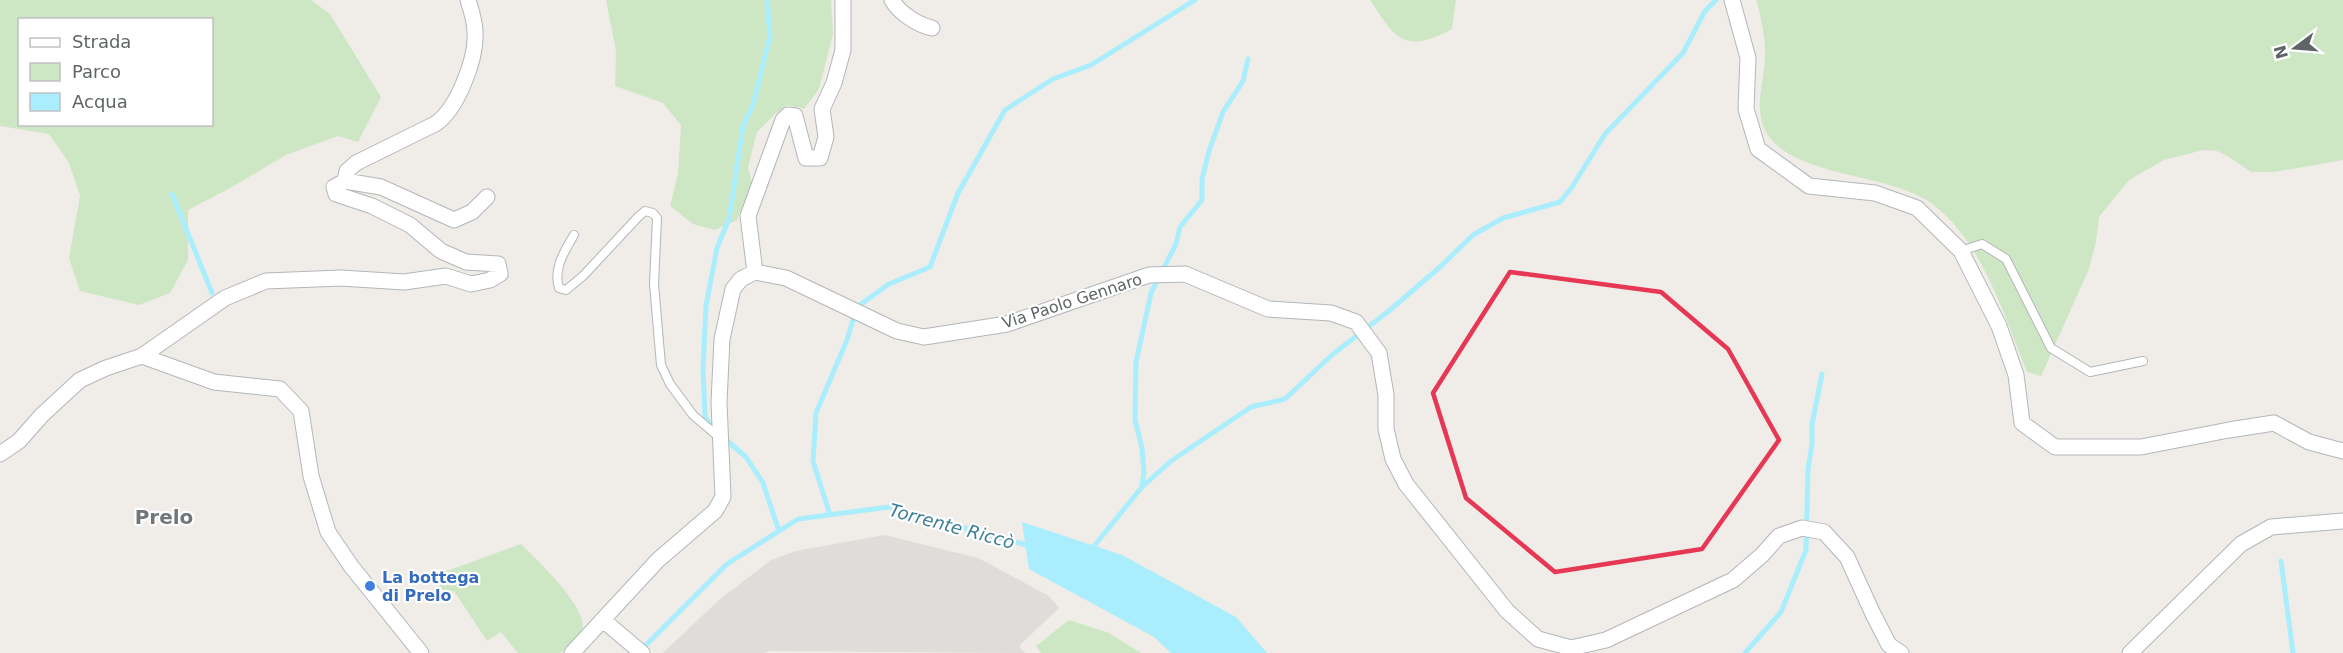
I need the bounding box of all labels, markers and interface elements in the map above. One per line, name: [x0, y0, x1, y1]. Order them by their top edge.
legend: [18, 18, 213, 126]
north arrow: [2265, 18, 2325, 78]
text: Strada: [72, 31, 131, 52]
text: N: [2270, 43, 2292, 61]
text: Parco: [72, 61, 121, 82]
text: Acqua: [72, 91, 128, 112]
street label: Via Paolo Gennaro: [1000, 269, 1144, 333]
water label: Torrente Riccò: [887, 499, 1017, 553]
district label: Prelo: [135, 505, 193, 529]
place label: La bottega di Prelo: [382, 568, 479, 605]
marker: La bottega di Prelo: [363, 579, 377, 593]

